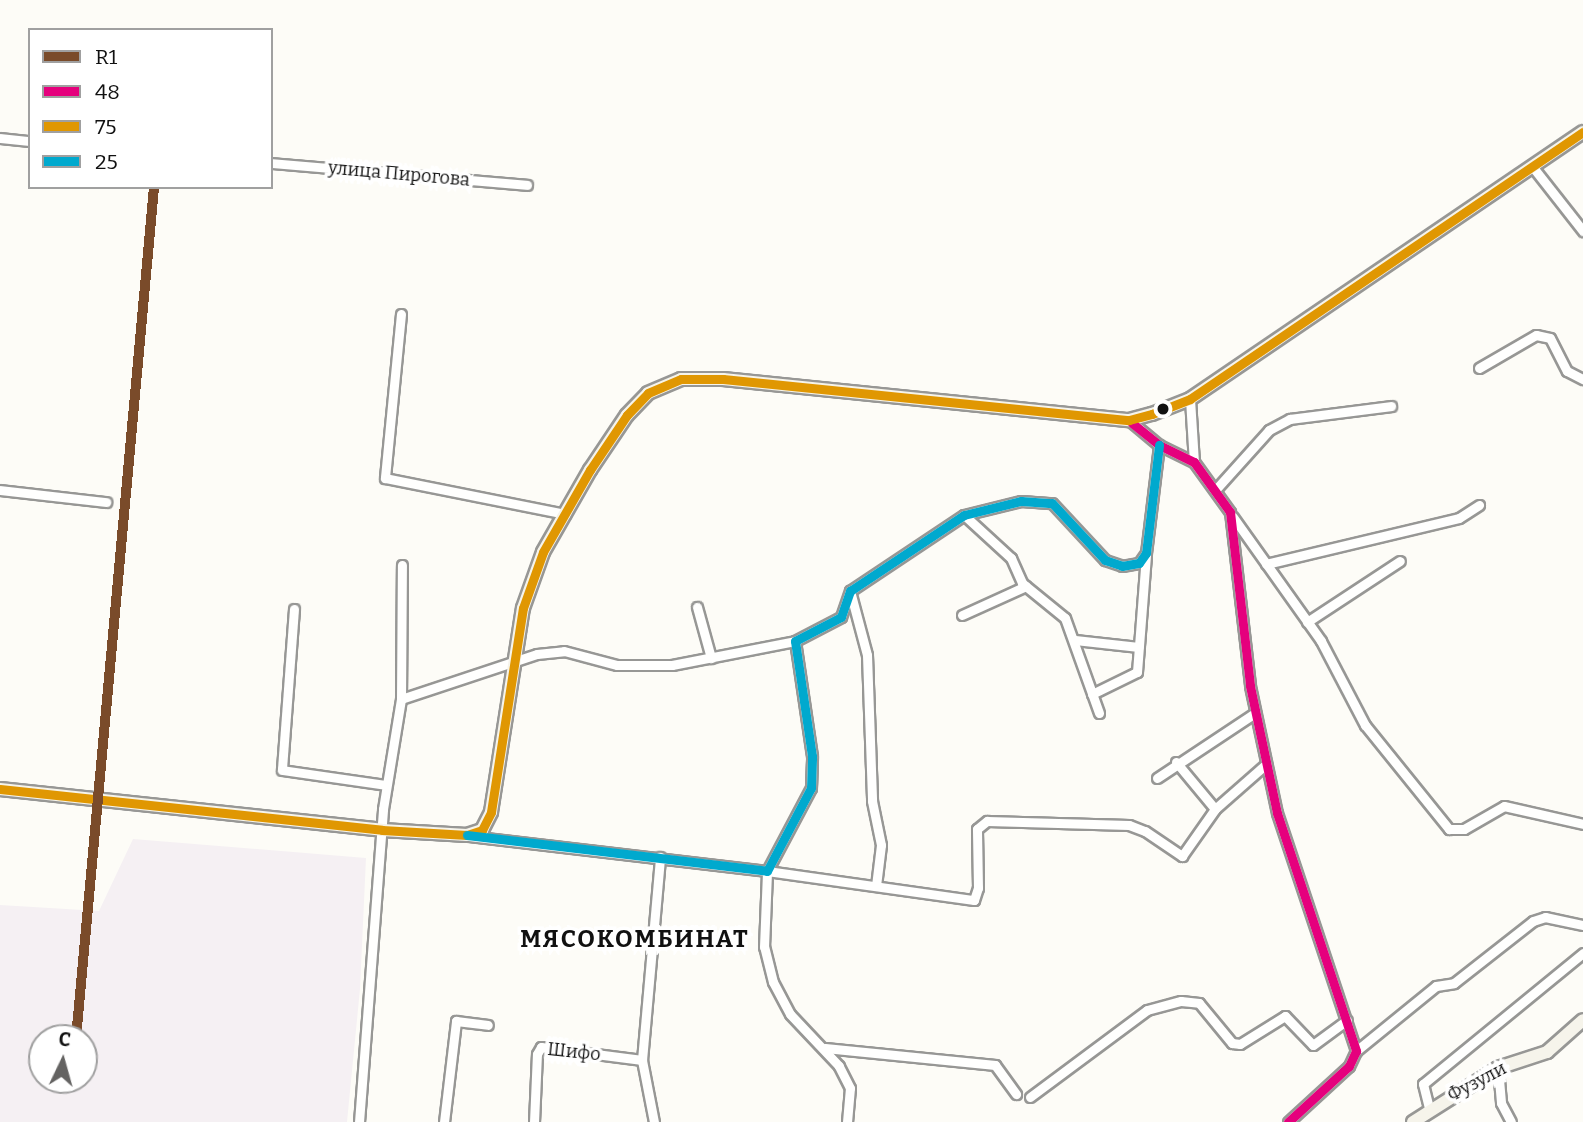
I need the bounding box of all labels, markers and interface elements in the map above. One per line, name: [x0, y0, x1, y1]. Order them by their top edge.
legend: [28, 28, 273, 189]
text: R1: [95, 44, 117, 70]
text: 48: [95, 79, 120, 105]
text: 75: [95, 114, 116, 140]
text: 25: [95, 149, 118, 175]
street label: улица Пирогова: [327, 157, 471, 191]
unlabelled marker: [1156, 402, 1170, 416]
district label: МЯСОКОМБИНАТ: [522, 926, 748, 954]
north arrow: [28, 1024, 98, 1094]
text: С: [58, 1028, 72, 1052]
street label: Шифо: [546, 1038, 602, 1066]
street label: Фузули: [1444, 1058, 1510, 1106]

